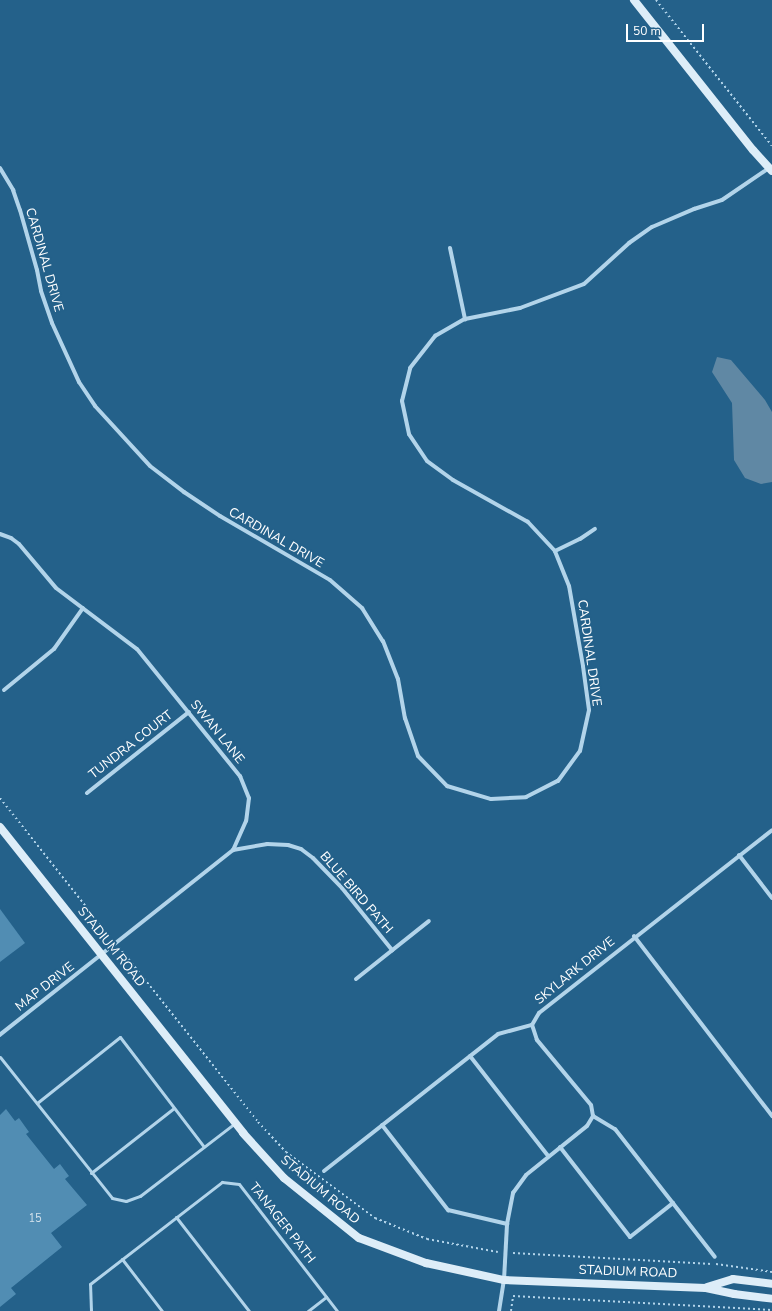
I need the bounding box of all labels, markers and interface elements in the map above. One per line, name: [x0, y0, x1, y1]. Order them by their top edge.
scale bar: [628, 16, 706, 42]
text: 50 m: [633, 23, 661, 39]
street label: CARDINAL DRIVE: [22, 206, 66, 314]
street label: CARDINAL DRIVE: [226, 504, 326, 572]
street label: CARDINAL DRIVE: [574, 599, 604, 707]
street label: SWAN LANE: [187, 697, 247, 767]
street label: TUNDRA COURT: [86, 707, 176, 783]
street label: BLUE BIRD PATH: [316, 849, 396, 937]
street label: STADIUM ROAD: [74, 904, 148, 990]
street label: SKYLARK DRIVE: [532, 934, 618, 1008]
street label: MAP DRIVE: [12, 959, 78, 1015]
street label: STADIUM ROAD: [277, 1152, 363, 1228]
street label: TANAGER PATH: [246, 1180, 318, 1266]
house number: 15: [28, 1212, 42, 1226]
street label: STADIUM ROAD: [578, 1262, 678, 1282]

